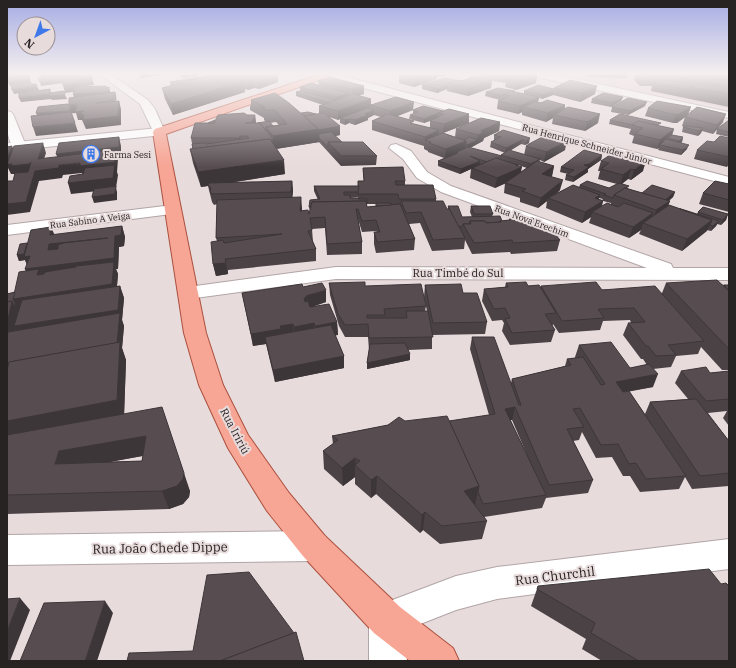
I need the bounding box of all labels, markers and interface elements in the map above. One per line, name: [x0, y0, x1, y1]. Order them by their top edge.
north arrow: [16, 16, 56, 56]
text: N: [21, 35, 37, 52]
street label: Rua Henrique Schneider Júnior: [521, 121, 653, 167]
building icon: Farma Sesi: [81, 144, 101, 164]
place label: Farma Sesi: [104, 149, 151, 160]
street label: Rua Nova Erechim: [493, 202, 571, 240]
street label: Rua Sabino A Veiga: [49, 210, 131, 230]
street label: Rua Timbé do Sul: [413, 266, 503, 280]
street label: Rua Iririú: [217, 406, 253, 457]
street label: Rua João Chede Dippe: [92, 538, 228, 558]
street label: Rua Churchil: [514, 563, 596, 589]

